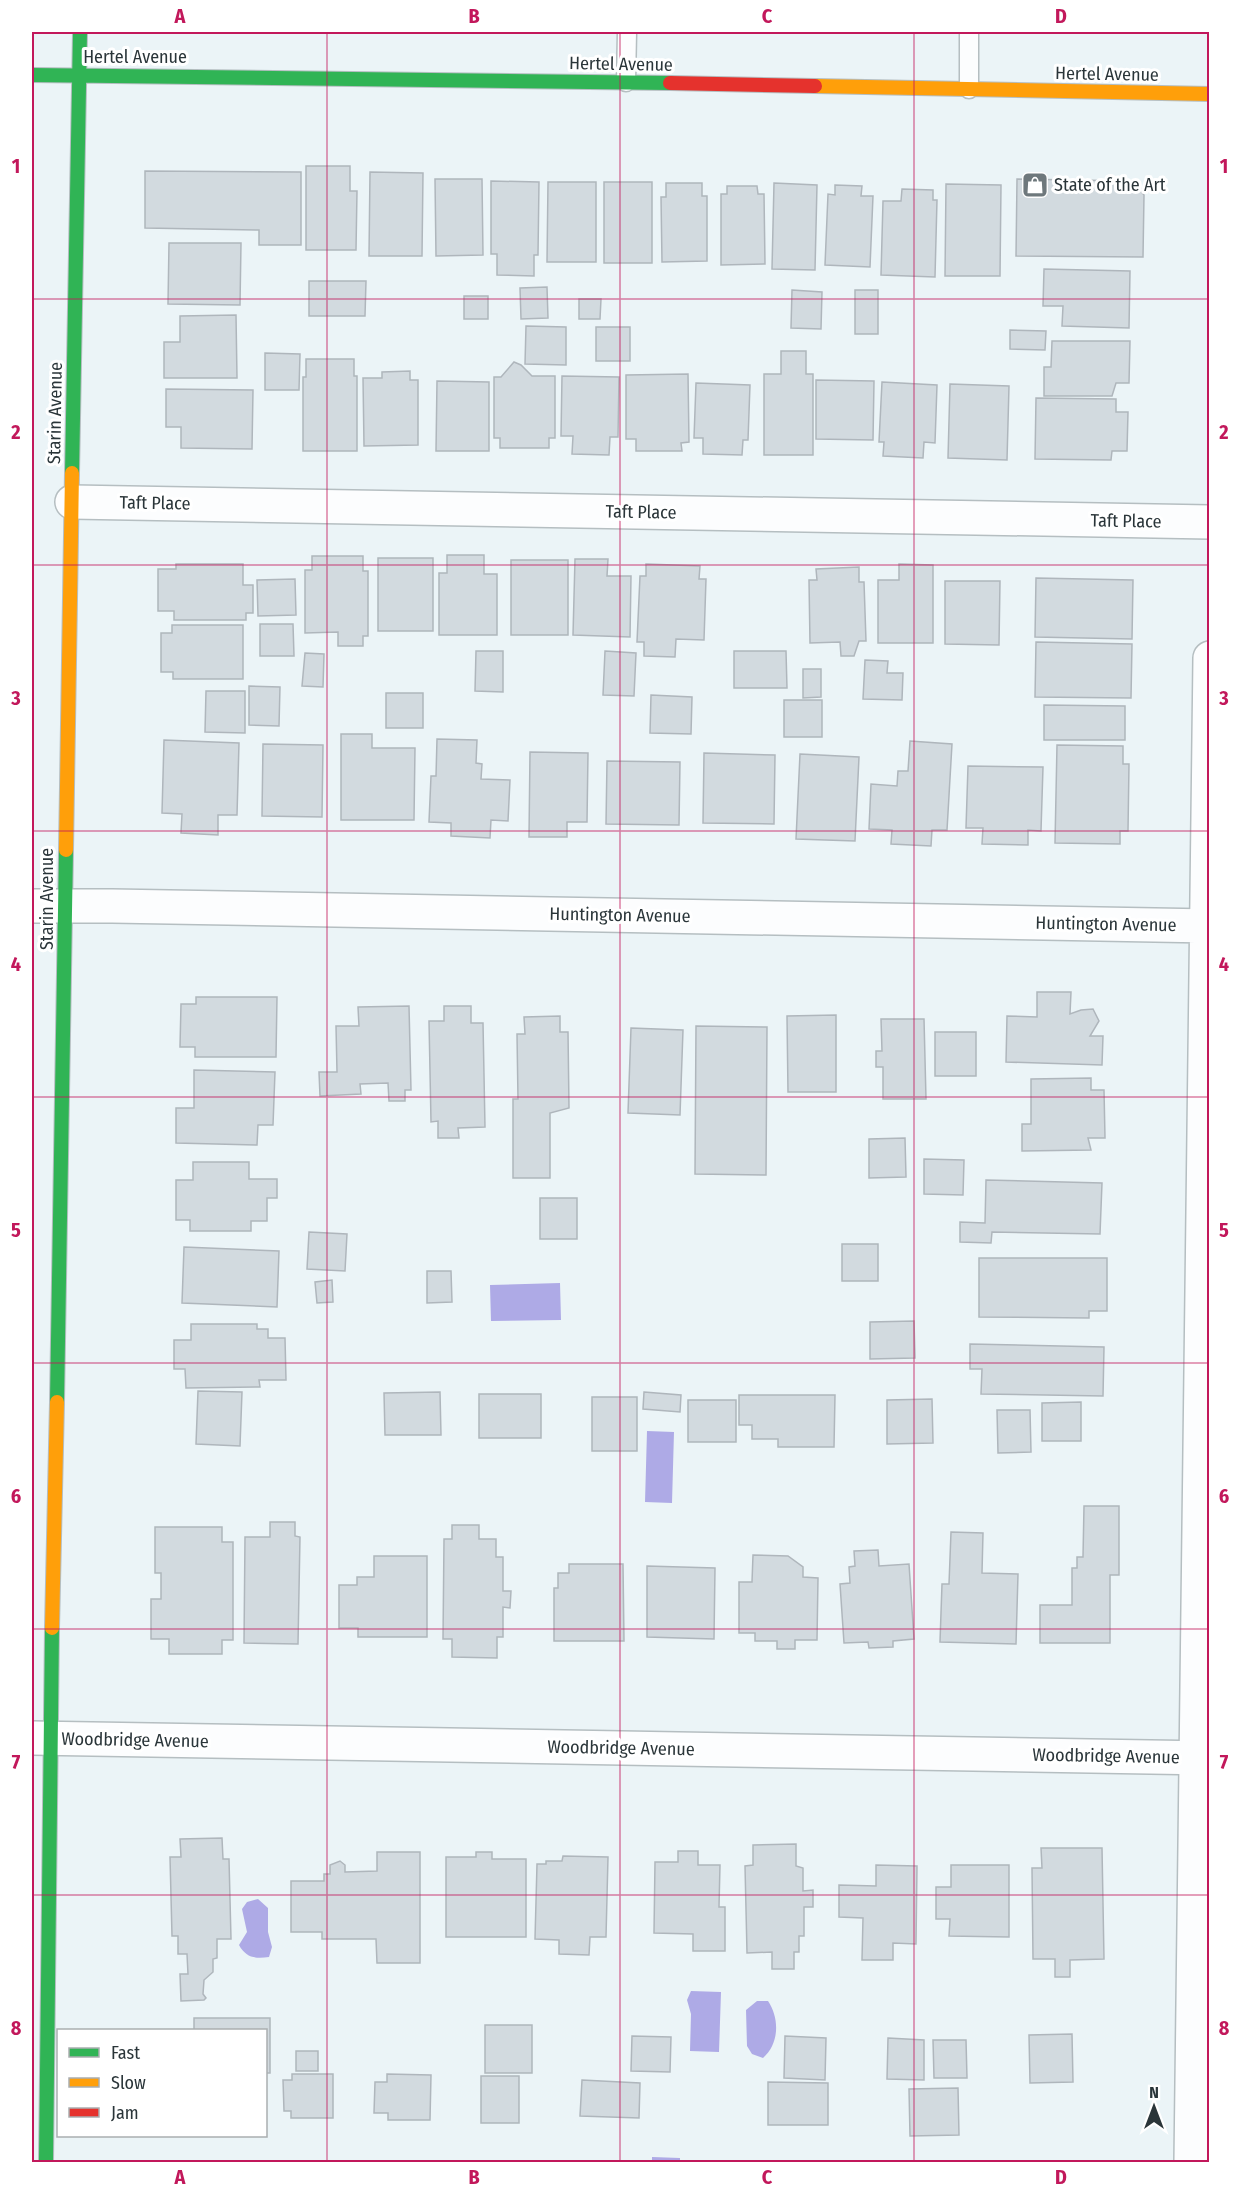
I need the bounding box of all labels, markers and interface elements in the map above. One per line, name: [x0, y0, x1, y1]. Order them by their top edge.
text: A: [174, 4, 187, 28]
text: B: [468, 4, 480, 28]
text: C: [762, 4, 773, 28]
text: D: [1055, 4, 1067, 28]
street label: Hertel Avenue: [83, 46, 187, 68]
street label: Hertel Avenue: [569, 52, 673, 76]
street label: Hertel Avenue: [1055, 62, 1159, 86]
text: 1: [12, 154, 20, 178]
text: 1: [1220, 154, 1228, 178]
shop icon: State of the Art: [1020, 170, 1050, 200]
place label: State of the Art: [1054, 174, 1166, 196]
street label: Starin Avenue: [43, 362, 67, 464]
text: 2: [10, 420, 21, 444]
text: 2: [1218, 420, 1229, 444]
street label: Taft Place: [119, 491, 191, 515]
street label: Taft Place: [605, 500, 677, 524]
street label: Taft Place: [1090, 509, 1162, 533]
text: 3: [10, 686, 21, 710]
text: 3: [1218, 686, 1229, 710]
street label: Starin Avenue: [36, 848, 58, 950]
street label: Huntington Avenue: [549, 903, 691, 927]
street label: Huntington Avenue: [1035, 912, 1177, 936]
text: 4: [11, 952, 21, 976]
text: 4: [1219, 952, 1229, 976]
text: 5: [11, 1218, 21, 1242]
text: 5: [1219, 1218, 1229, 1242]
text: 6: [11, 1484, 21, 1508]
text: 6: [1219, 1484, 1229, 1508]
street label: Woodbridge Avenue: [61, 1728, 209, 1752]
street label: Woodbridge Avenue: [547, 1736, 695, 1760]
street label: Woodbridge Avenue: [1032, 1744, 1180, 1768]
text: 7: [12, 1750, 21, 1774]
text: 7: [1220, 1750, 1229, 1774]
text: 8: [11, 2016, 22, 2040]
text: 8: [1219, 2016, 1230, 2040]
legend: [57, 2029, 267, 2137]
text: Fast: [111, 2042, 140, 2064]
text: Slow: [111, 2072, 146, 2094]
north arrow: [1124, 2077, 1184, 2137]
text: N: [1149, 2083, 1159, 2102]
text: Jam: [111, 2102, 139, 2124]
text: A: [174, 2165, 187, 2189]
text: B: [468, 2165, 480, 2189]
text: C: [762, 2165, 773, 2189]
text: D: [1055, 2165, 1067, 2189]

